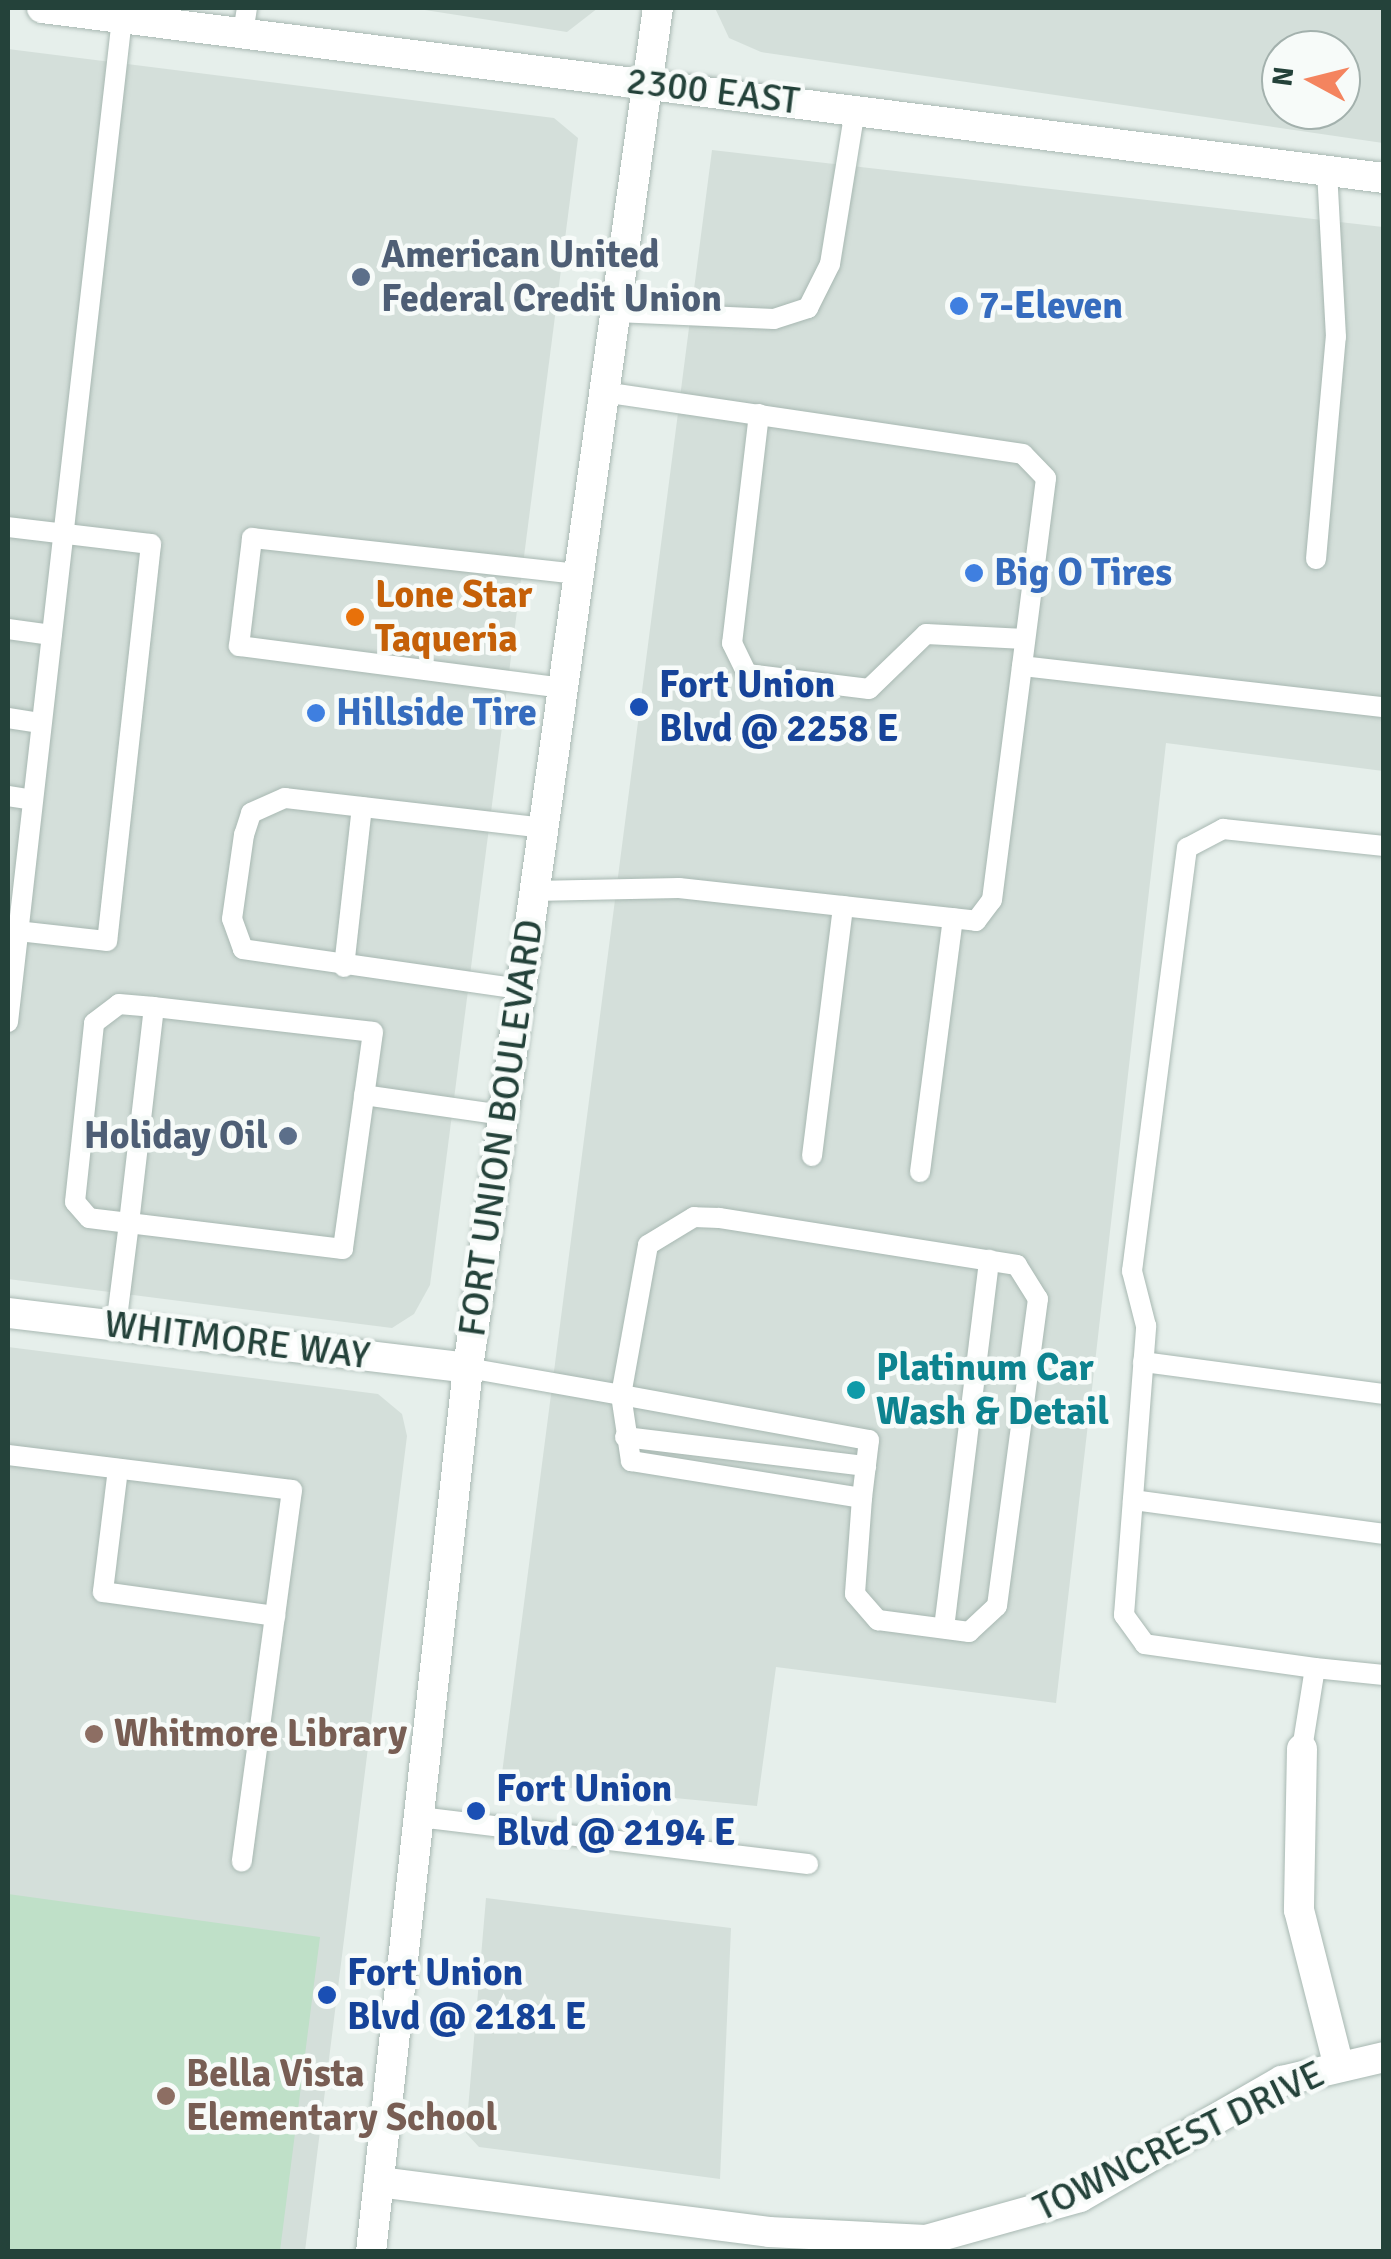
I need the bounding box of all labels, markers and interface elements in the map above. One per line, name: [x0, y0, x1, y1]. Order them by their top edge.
north arrow: [1261, 30, 1361, 130]
street label: 2300 EAST: [624, 58, 802, 124]
text: N: [1265, 65, 1301, 88]
place label: American United Federal Credit Union: [381, 232, 722, 322]
marker: American United Federal Credit Union: [350, 266, 372, 288]
place label: 7-Eleven: [979, 283, 1123, 329]
marker: 7-Eleven: [948, 295, 970, 317]
place label: Big O Tires: [994, 550, 1172, 596]
marker: Big O Tires: [963, 562, 985, 584]
place label: Lone Star Taqueria: [375, 572, 532, 662]
marker: Lone Star Taqueria: [344, 606, 366, 628]
place label: Fort Union Blvd @ 2258 E: [659, 662, 899, 752]
place label: Hillside Tire: [336, 690, 537, 736]
marker: Fort Union Blvd @ 2258 E: [628, 696, 650, 718]
marker: Hillside Tire: [305, 702, 327, 724]
street label: FORT UNION BOULEVARD: [449, 917, 553, 1339]
place label: Holiday Oil: [84, 1113, 268, 1159]
marker: Holiday Oil: [277, 1125, 299, 1147]
street label: WHITMORE WAY: [102, 1301, 372, 1379]
place label: Platinum Car Wash & Detail: [876, 1345, 1109, 1435]
marker: Platinum Car Wash & Detail: [845, 1379, 867, 1401]
place label: Whitmore Library: [114, 1711, 407, 1757]
marker: Whitmore Library: [83, 1723, 105, 1745]
place label: Fort Union Blvd @ 2194 E: [496, 1766, 736, 1856]
marker: Fort Union Blvd @ 2194 E: [465, 1800, 487, 1822]
place label: Fort Union Blvd @ 2181 E: [347, 1950, 587, 2040]
marker: Fort Union Blvd @ 2181 E: [316, 1984, 338, 2006]
place label: Bella Vista Elementary School: [186, 2051, 497, 2140]
street label: TOWNCREST DRIVE: [1027, 2051, 1331, 2231]
marker: Bella Vista Elementary School: [155, 2085, 177, 2107]

